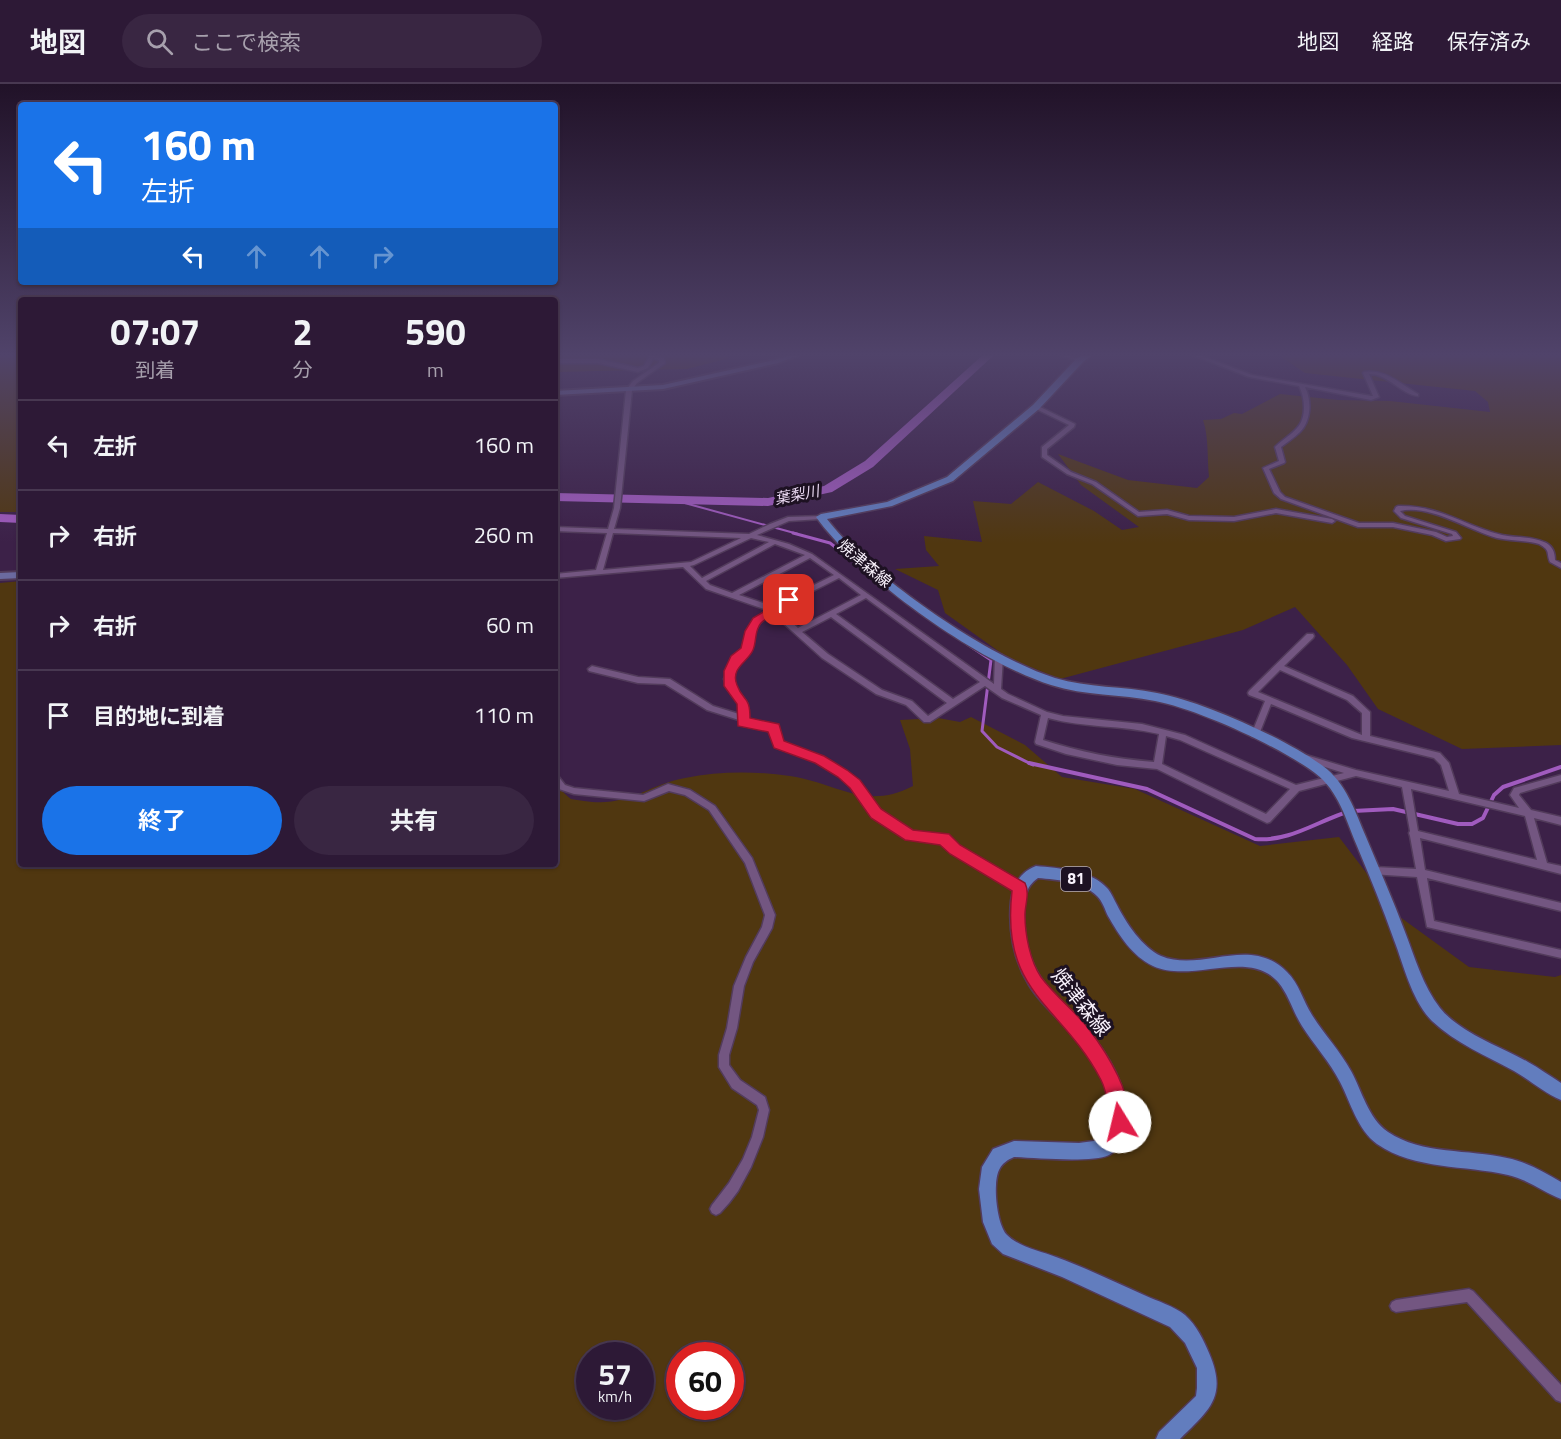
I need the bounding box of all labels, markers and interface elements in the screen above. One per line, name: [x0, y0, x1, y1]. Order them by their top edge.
search box: [122, 14, 542, 68]
text: 地図: [30, 20, 86, 63]
icon: search: [143, 25, 176, 58]
text: ここで検索: [191, 25, 301, 59]
text: 地図: [1297, 25, 1339, 57]
text: 経路: [1372, 25, 1414, 57]
text: 保存済み: [1447, 25, 1531, 57]
text: 160 m: [141, 112, 256, 176]
icon: left: [42, 126, 120, 204]
text: 左折: [141, 170, 195, 211]
icon: left: [177, 240, 210, 273]
icon: ahead: [240, 240, 273, 273]
icon: ahead: [303, 240, 336, 273]
icon: right: [366, 240, 399, 273]
text: 07:07: [110, 304, 200, 359]
text: 2: [293, 304, 313, 359]
text: 590: [405, 304, 466, 359]
text: 到着: [135, 354, 175, 385]
text: 分: [293, 354, 313, 385]
text: m: [427, 354, 444, 385]
text: 160 m: [474, 428, 534, 462]
icon: left: [42, 429, 75, 462]
text: 左折: [93, 429, 137, 463]
water label: 葉梨川: [773, 479, 823, 510]
text: 260 m: [474, 518, 534, 552]
icon: right: [42, 519, 75, 552]
text: 右折: [93, 519, 137, 553]
street label: 焼津森線: [833, 533, 897, 593]
pin: [763, 574, 814, 625]
icon: arrive: [772, 583, 805, 616]
text: 60 m: [486, 608, 534, 642]
icon: right: [42, 609, 75, 642]
text: 右折: [93, 609, 137, 643]
text: 110 m: [474, 698, 534, 732]
icon: arrive: [42, 699, 75, 732]
text: 目的地に到着: [93, 699, 225, 733]
button: 終了: [42, 786, 282, 855]
button: 共有: [294, 786, 534, 855]
road number: 81: [1061, 867, 1091, 891]
street label: 焼津森線: [1044, 961, 1119, 1043]
position arrow: [1088, 1090, 1152, 1154]
speed limit sign: 60: [666, 1342, 744, 1420]
text: 57: [598, 1351, 632, 1397]
text: km/h: [598, 1385, 632, 1408]

